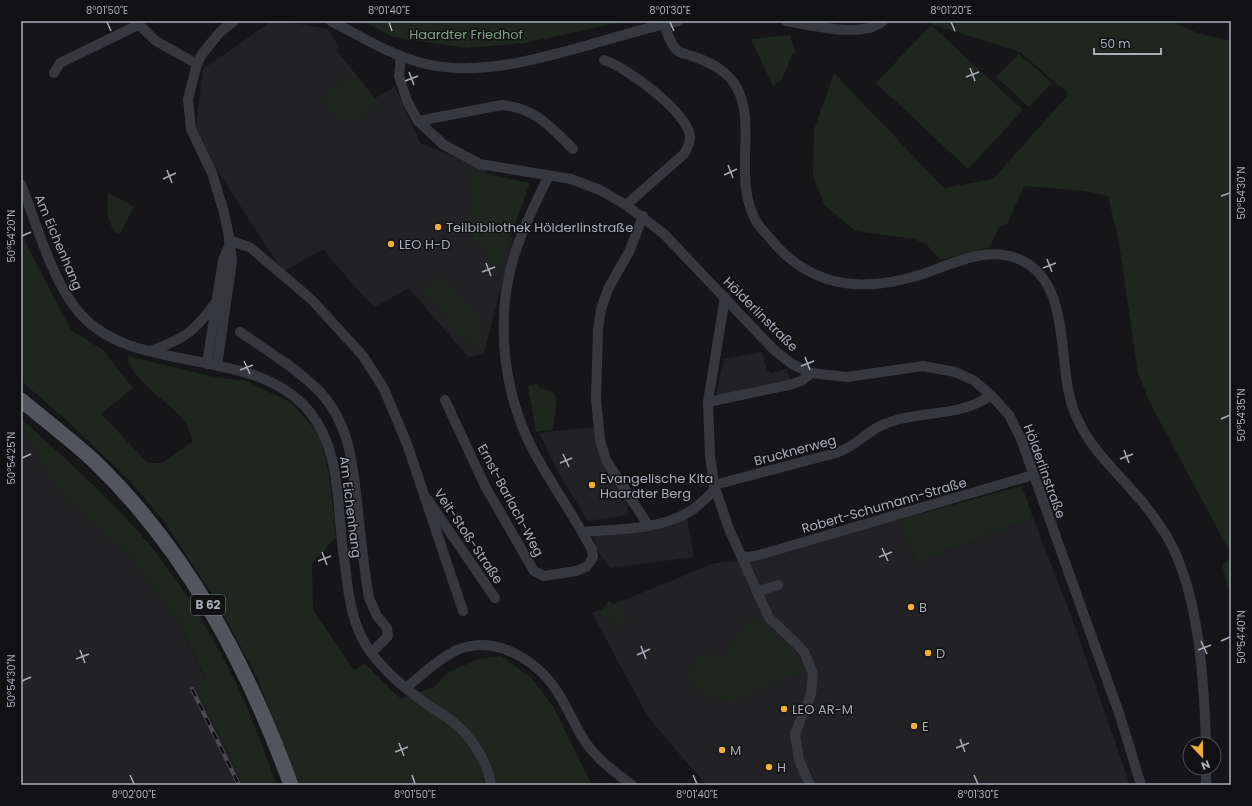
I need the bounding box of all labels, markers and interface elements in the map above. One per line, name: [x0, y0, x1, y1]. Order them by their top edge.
text: 8°01'50"E: [86, 3, 128, 18]
text: 8°01'40"E: [368, 3, 410, 18]
text: 8°01'30"E: [649, 3, 691, 18]
text: 8°01'20"E: [930, 3, 972, 18]
park label: Haardter Friedhof: [409, 25, 523, 44]
scale bar: [1094, 30, 1161, 56]
text: 50 m: [1100, 35, 1131, 52]
text: 50°54'30"N: [1234, 167, 1249, 219]
street label: Am Eichenhang: [30, 191, 87, 293]
text: 50°54'20"N: [4, 210, 19, 262]
place label: Teilbibliothek Hölderlinstraße: [446, 218, 633, 237]
marker: Teilbibliothek Hölderlinstraße: [433, 222, 443, 232]
place label: LEO H-D: [399, 235, 450, 254]
marker: LEO H-D: [386, 239, 396, 249]
street label: Hölderlinstraße: [719, 273, 802, 356]
text: 50°54'35"N: [1234, 389, 1249, 441]
street label: Hölderlinstraße: [1019, 421, 1070, 521]
street label: Brucknerweg: [752, 430, 838, 471]
text: 50°54'25"N: [4, 432, 19, 484]
street label: Ernst-Barlach-Weg: [473, 441, 548, 560]
street label: Am Eichenhang: [335, 455, 366, 559]
place label: Evangelische Kita Haardter Berg: [600, 469, 713, 503]
street label: Robert-Schumann-Straße: [799, 473, 969, 538]
marker: Evangelische Kita Haardter Berg: [587, 480, 597, 490]
street label: Veit-Stoß-Straße: [430, 485, 508, 588]
road number: B 62: [191, 595, 225, 615]
place label: B: [919, 598, 927, 617]
marker: B: [906, 602, 916, 612]
text: 50°54'40"N: [1234, 610, 1249, 664]
place label: D: [936, 644, 945, 663]
marker: D: [923, 648, 933, 658]
text: 50°54'30"N: [4, 655, 19, 707]
place label: LEO AR-M: [792, 700, 853, 719]
marker: LEO AR-M: [779, 704, 789, 714]
place label: E: [922, 717, 929, 736]
marker: E: [909, 721, 919, 731]
north arrow: [1182, 736, 1222, 776]
place label: M: [730, 741, 741, 760]
marker: M: [717, 745, 727, 755]
text: N: [1199, 756, 1213, 774]
place label: H: [777, 758, 786, 777]
marker: H: [764, 762, 774, 772]
text: 8°02'00"E: [112, 787, 156, 802]
text: 8°01'50"E: [394, 787, 436, 802]
text: 8°01'40"E: [676, 787, 718, 802]
text: 8°01'30"E: [957, 787, 999, 802]

